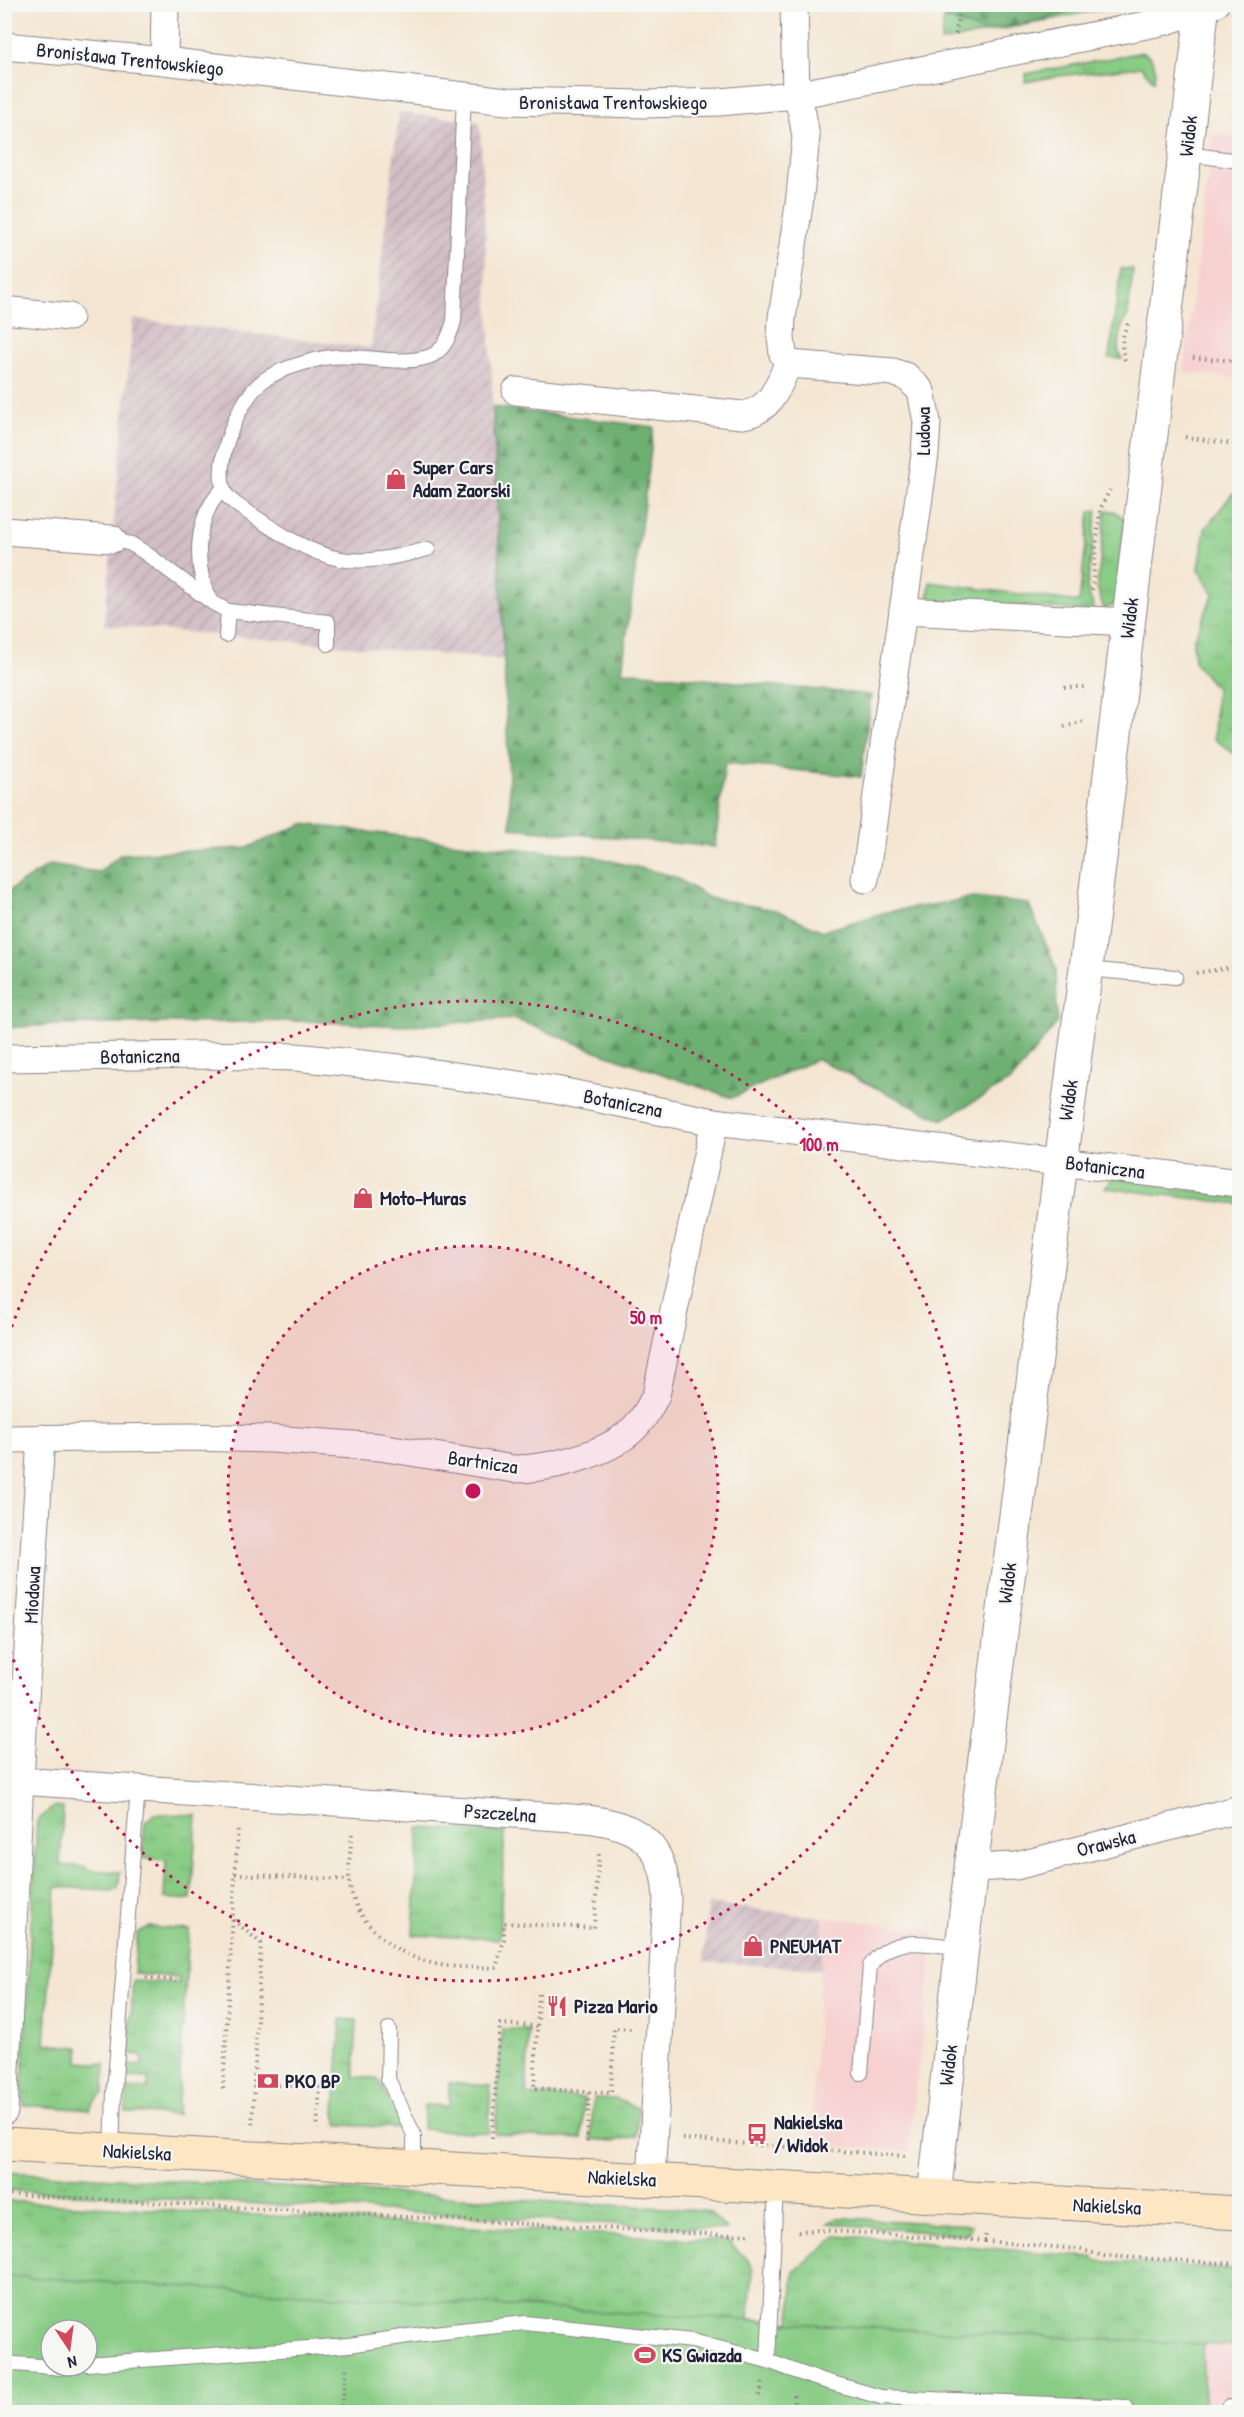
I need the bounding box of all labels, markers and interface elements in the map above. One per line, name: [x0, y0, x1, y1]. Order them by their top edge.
street label: Bronisława Trentowskiego: [35, 35, 225, 82]
street label: Bronisława Trentowskiego: [519, 88, 707, 115]
street label: Widok: [1172, 114, 1203, 158]
street label: Ludowa: [909, 407, 936, 455]
place label: Super Cars Adam Zaorski: [413, 453, 511, 503]
shop icon: Super Cars Adam Zaorski: [384, 467, 408, 491]
street label: Widok: [1113, 596, 1144, 640]
street label: Botaniczna: [100, 1041, 180, 1070]
street label: Widok: [1051, 1078, 1084, 1122]
street label: Botaniczna: [581, 1082, 665, 1123]
text: 100 m: [799, 1132, 839, 1157]
street label: Botaniczna: [1064, 1148, 1146, 1185]
place label: Moto-Muras: [380, 1184, 466, 1211]
shop icon: Moto-Muras: [351, 1186, 375, 1210]
text: 50 m: [630, 1305, 662, 1330]
street label: Bartnicza: [446, 1443, 520, 1480]
centre of rings: [463, 1481, 483, 1501]
street label: Widok: [991, 1561, 1022, 1605]
street label: Miodowa: [17, 1565, 46, 1624]
street label: Pszczelna: [463, 1797, 537, 1829]
street label: Orawska: [1074, 1822, 1138, 1863]
place label: PNEUMAT: [770, 1932, 842, 1959]
shop icon: PNEUMAT: [741, 1934, 765, 1958]
place label: Pizza Mario: [574, 1992, 658, 2019]
restaurant icon: Pizza Mario: [545, 1994, 569, 2018]
street label: Widok: [932, 2043, 963, 2087]
place label: PKO BP: [285, 2067, 341, 2094]
bank icon: PKO BP: [256, 2069, 280, 2093]
place label: Nakielska / Widok: [774, 2108, 843, 2158]
bus stop icon: Nakielska / Widok: [745, 2122, 769, 2146]
street label: Nakielska: [102, 2136, 172, 2167]
street label: Nakielska: [587, 2162, 657, 2193]
street label: Nakielska: [1072, 2190, 1142, 2221]
north arrow: [39, 2318, 99, 2378]
place label: KS Gwiazda: [662, 2341, 742, 2368]
sports icon: KS Gwiazda: [633, 2343, 657, 2367]
text: N: [65, 2351, 79, 2374]

